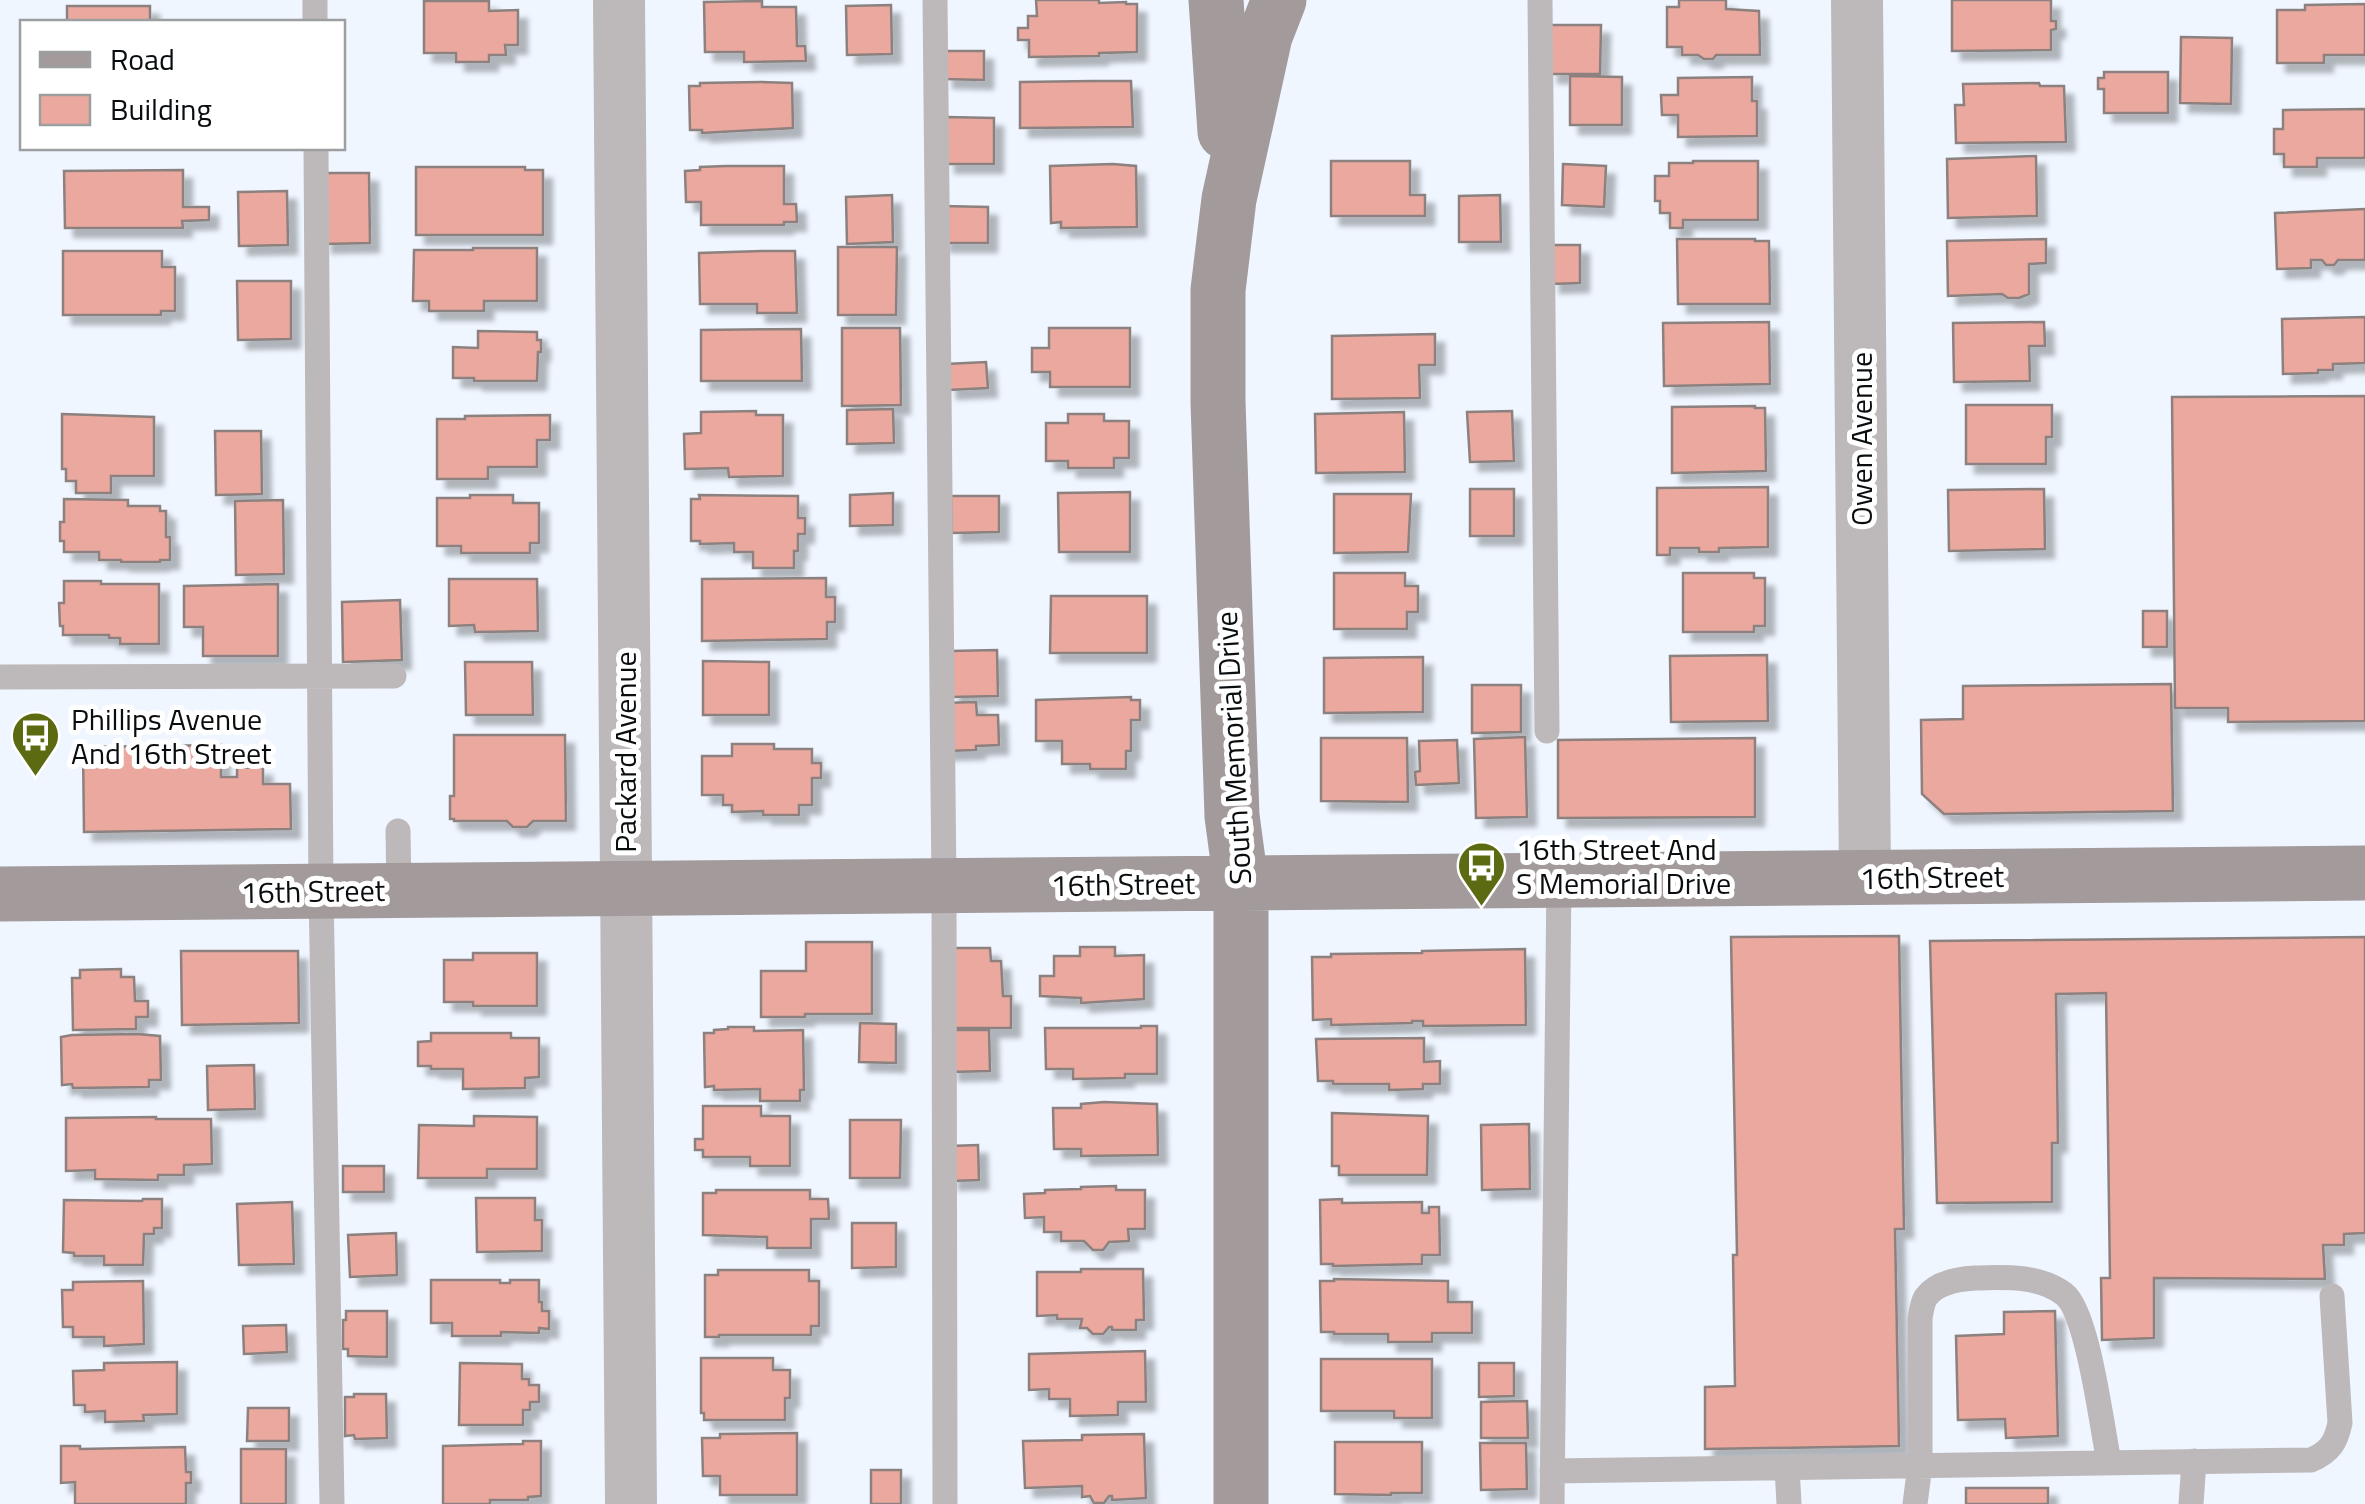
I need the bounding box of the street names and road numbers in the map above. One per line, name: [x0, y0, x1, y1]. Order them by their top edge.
street label: Owen Avenue: [1838, 352, 1884, 526]
street label: South Memorial Drive: [1203, 610, 1263, 886]
street label: Packard Avenue: [602, 651, 648, 853]
street label: 16th Street: [1860, 853, 2005, 901]
street label: 16th Street: [1051, 860, 1196, 908]
street label: 16th Street: [241, 867, 386, 915]

